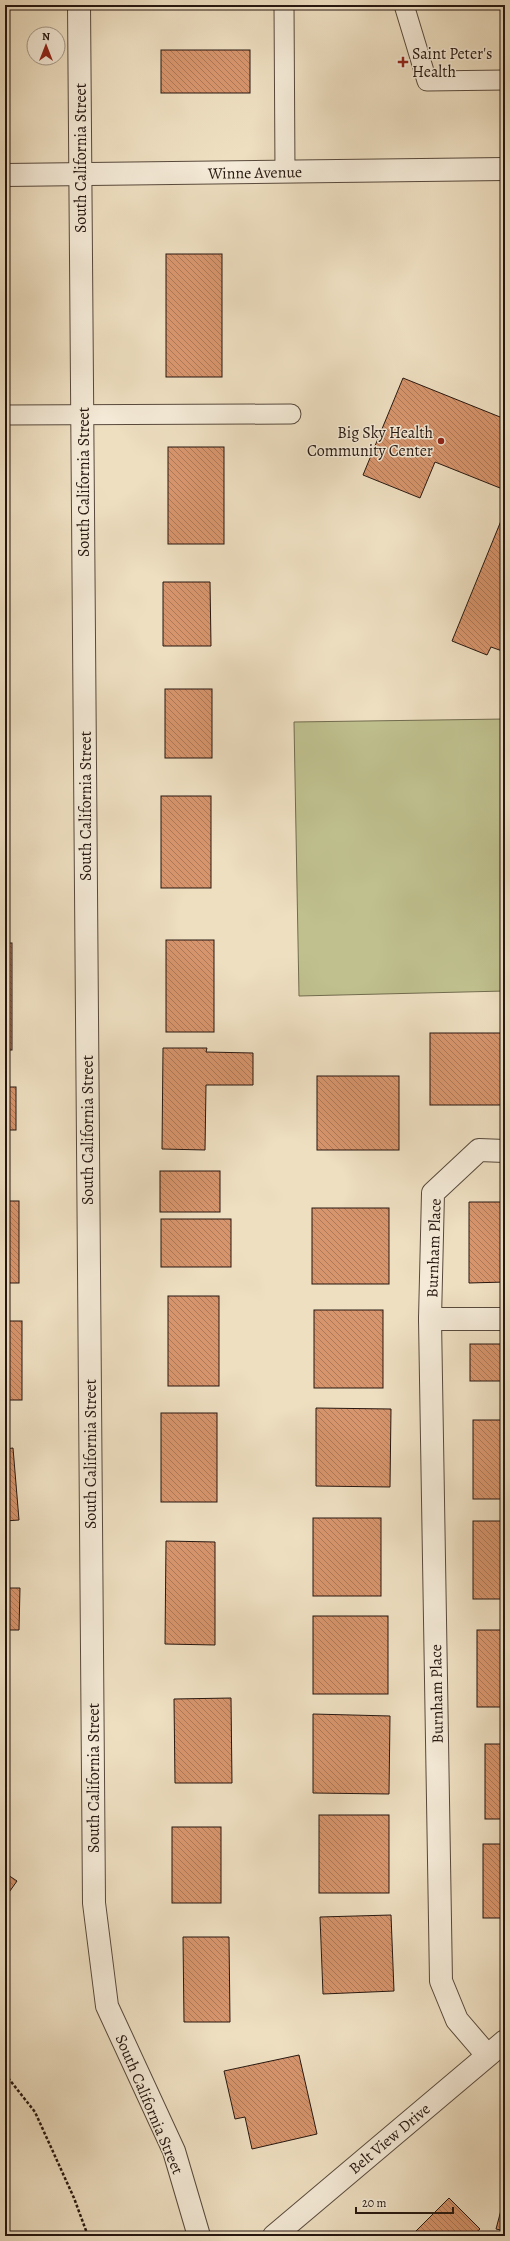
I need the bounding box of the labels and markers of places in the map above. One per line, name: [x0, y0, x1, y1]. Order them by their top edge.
place label: Saint Peter's Health: [412, 43, 492, 83]
marker: Saint Peter's Health: [397, 56, 409, 68]
place label: Big Sky Health Community Center: [307, 422, 433, 462]
marker: Big Sky Health Community Center: [436, 436, 446, 446]

